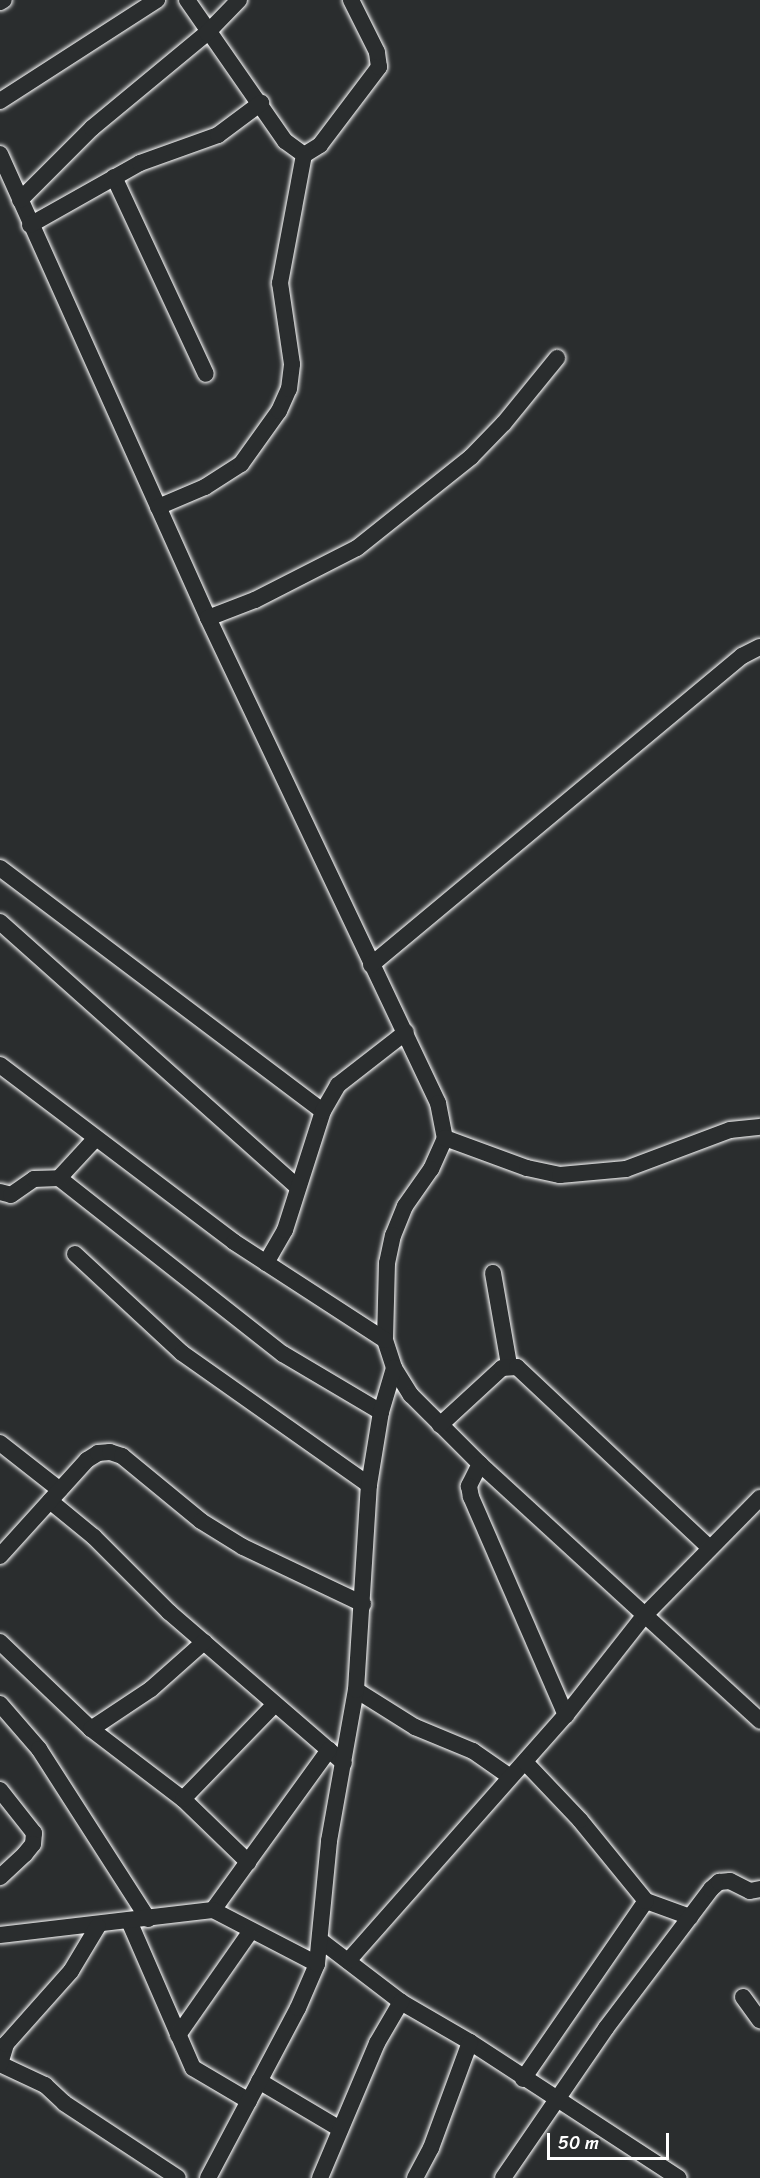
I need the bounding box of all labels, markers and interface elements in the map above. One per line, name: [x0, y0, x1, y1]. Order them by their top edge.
scale bar: [550, 2121, 672, 2159]
text: 50 m: [558, 2127, 599, 2159]

